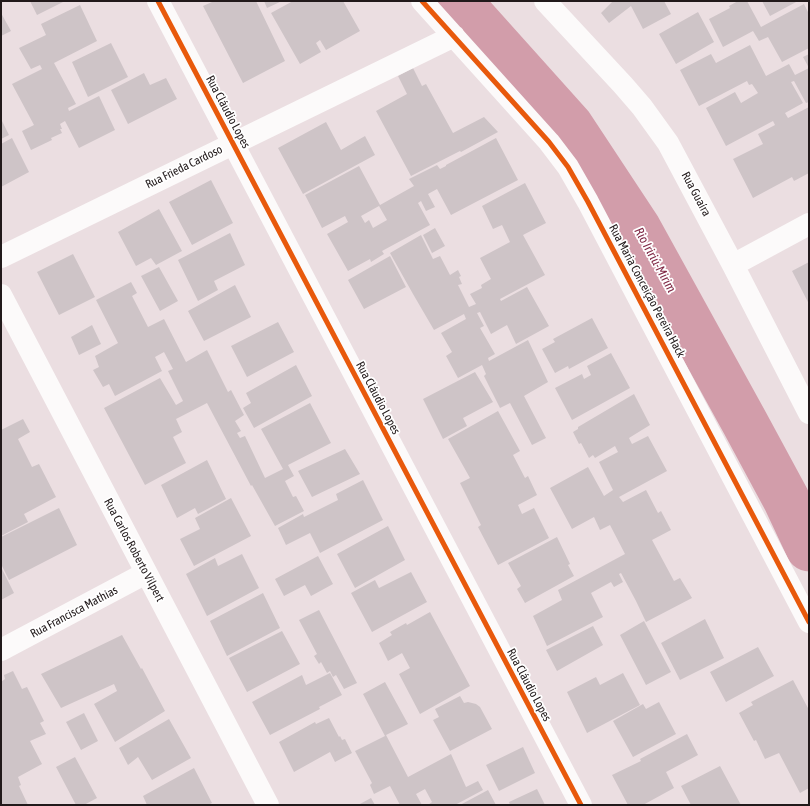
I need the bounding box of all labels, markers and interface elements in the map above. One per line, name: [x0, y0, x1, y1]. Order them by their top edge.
street label: Rua Cláudio Lopes: [203, 73, 253, 151]
street label: Rua Frieda Cardoso: [143, 142, 225, 192]
street label: Rua Guaíra: [678, 169, 714, 219]
street label: Rua Maria Conceição Pereira Hack: [606, 222, 688, 360]
water label: Rio Iririú-Mirim: [631, 225, 679, 295]
street label: Rua Cláudio Lopes: [353, 359, 403, 437]
street label: Rua Carlos Roberto Vilpert: [101, 496, 167, 604]
street label: Rua Francisca Mathias: [28, 583, 120, 641]
street label: Rua Cláudio Lopes: [504, 646, 554, 724]

